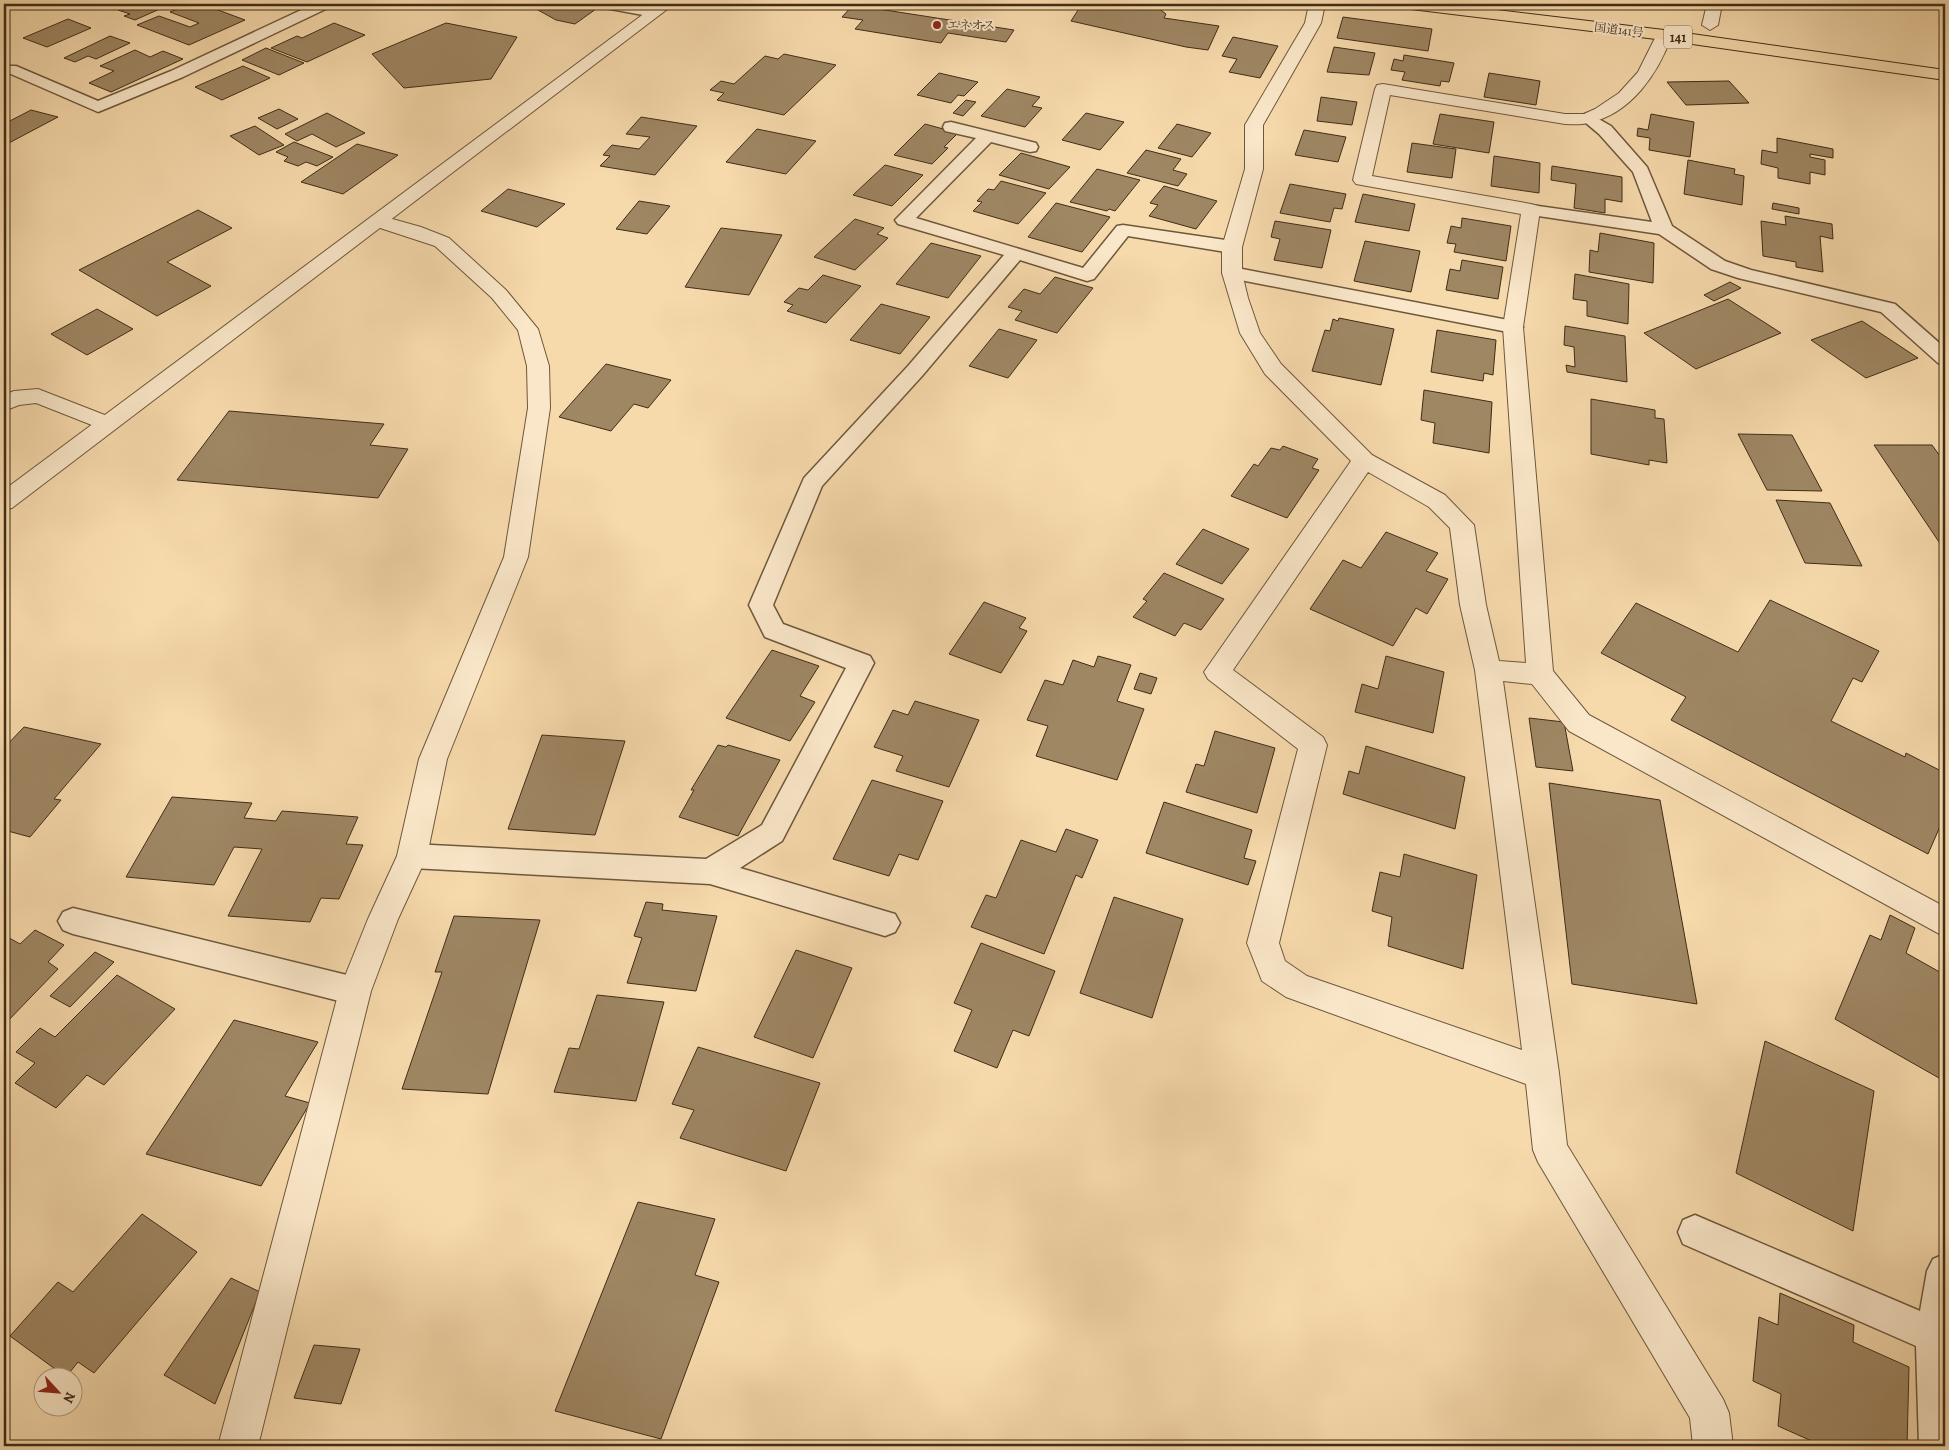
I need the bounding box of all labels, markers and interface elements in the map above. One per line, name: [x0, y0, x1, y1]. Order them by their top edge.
place label: エネオス: [947, 17, 995, 33]
marker: エネオス: [931, 19, 943, 31]
street label: 国道141号: [1593, 19, 1645, 41]
road number: 141: [1664, 26, 1692, 48]
north arrow: [32, 1368, 82, 1418]
text: N: [58, 1389, 80, 1406]

